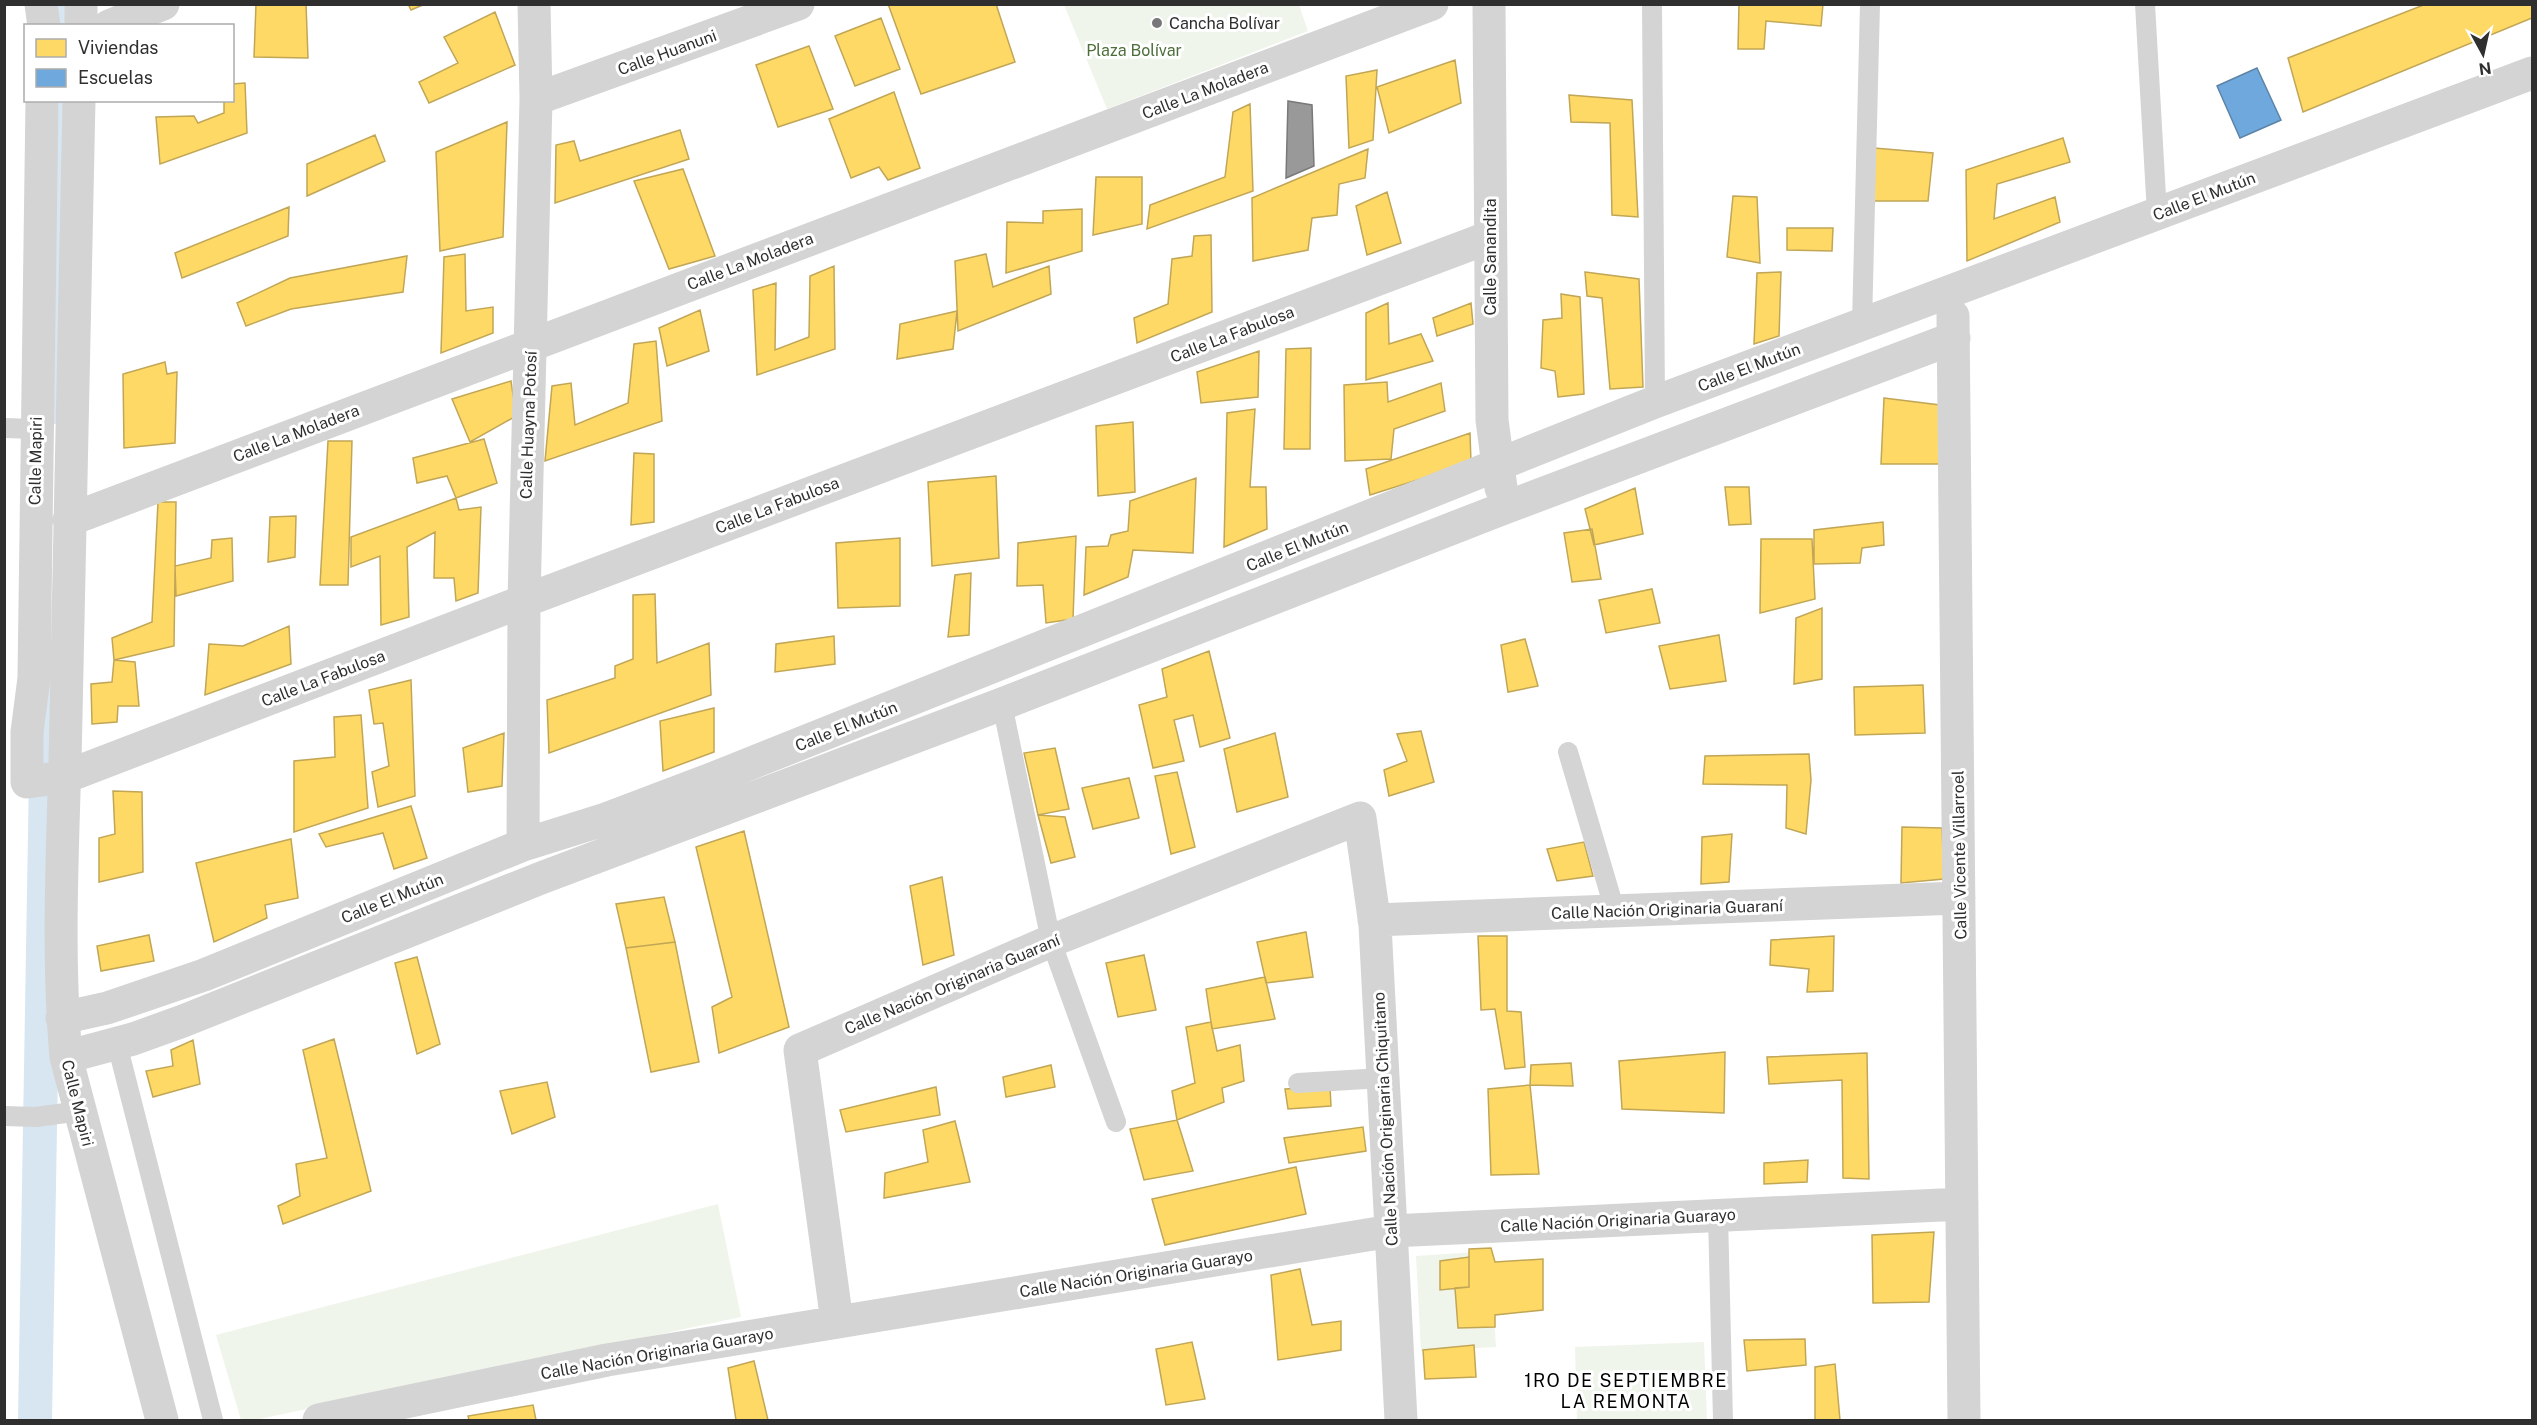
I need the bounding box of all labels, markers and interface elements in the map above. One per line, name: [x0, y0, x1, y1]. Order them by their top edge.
place label: Cancha Bolívar: [1169, 14, 1280, 33]
marker: Cancha Bolívar: [1150, 16, 1164, 30]
legend: [24, 24, 234, 102]
north arrow: [2453, 24, 2513, 84]
street label: Calle Huanuni: [615, 26, 719, 79]
text: Viviendas: [78, 37, 158, 58]
park label: Plaza Bolívar: [1086, 41, 1182, 60]
street label: Calle La Moladera: [1139, 58, 1271, 123]
text: N: [2477, 58, 2493, 79]
text: Escuelas: [78, 67, 153, 88]
street label: Calle El Mutún: [2150, 168, 2258, 225]
street label: Calle Sanandita: [1481, 198, 1500, 316]
street label: Calle La Moladera: [684, 229, 816, 294]
street label: Calle La Fabulosa: [1168, 302, 1297, 367]
street label: Calle El Mutún: [1695, 339, 1803, 396]
street label: Calle Huayna Potosí: [516, 350, 541, 499]
street label: Calle La Moladera: [230, 401, 362, 466]
street label: Calle Mapiri: [25, 417, 46, 505]
street label: Calle La Fabulosa: [713, 473, 842, 538]
street label: Calle El Mutún: [1243, 517, 1351, 576]
street label: Calle La Fabulosa: [259, 646, 388, 711]
street label: Calle El Mutún: [792, 697, 900, 756]
street label: Calle Vicente Villarroel: [1949, 770, 1970, 940]
street label: Calle El Mutún: [338, 869, 446, 928]
street label: Calle Nación Originaria Guaraní: [1551, 896, 1784, 923]
street label: Calle Nación Originaria Guaraní: [842, 930, 1064, 1039]
street label: Calle Nación Originaria Chiquitano: [1369, 991, 1402, 1247]
street label: Calle Mapiri: [58, 1058, 97, 1148]
street label: Calle Nación Originaria Guarayo: [1500, 1205, 1736, 1236]
street label: Calle Nación Originaria Guarayo: [1018, 1246, 1254, 1301]
street label: Calle Nación Originaria Guarayo: [539, 1324, 775, 1383]
district label: 1RO DE SEPTIEMBRE LA REMONTA: [1524, 1370, 1728, 1412]

